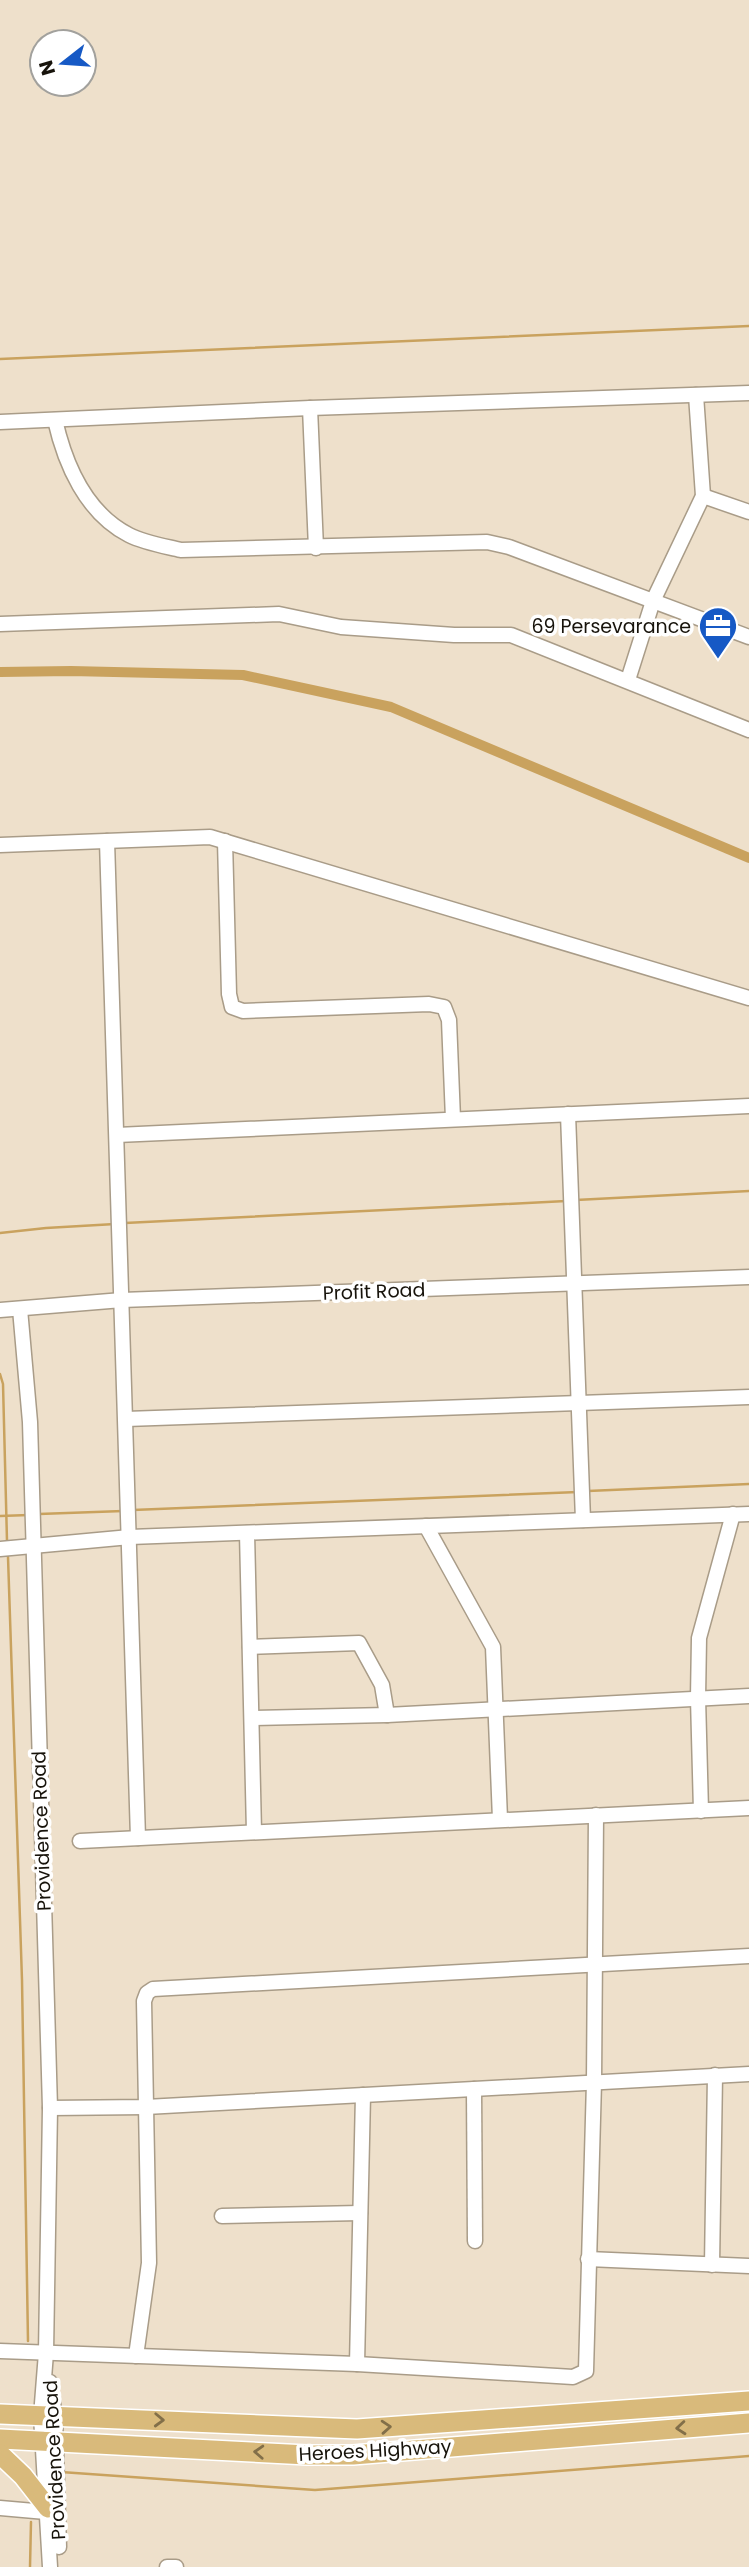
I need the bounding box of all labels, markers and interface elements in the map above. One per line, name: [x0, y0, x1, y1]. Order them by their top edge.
north arrow: [28, 28, 98, 98]
text: N: [32, 57, 62, 79]
office icon: 69 Persevarance: [697, 605, 739, 660]
place label: 69 Persevarance: [531, 613, 691, 640]
street label: Profit Road: [322, 1276, 426, 1307]
street label: Providence Road: [25, 1750, 58, 1911]
street label: Providence Road: [37, 2379, 72, 2541]
one-way arrow: [153, 2412, 164, 2427]
one-way arrow: [381, 2419, 392, 2434]
one-way arrow: [675, 2420, 686, 2435]
street label: Heroes Highway: [298, 2433, 452, 2468]
one-way arrow: [253, 2445, 264, 2460]

